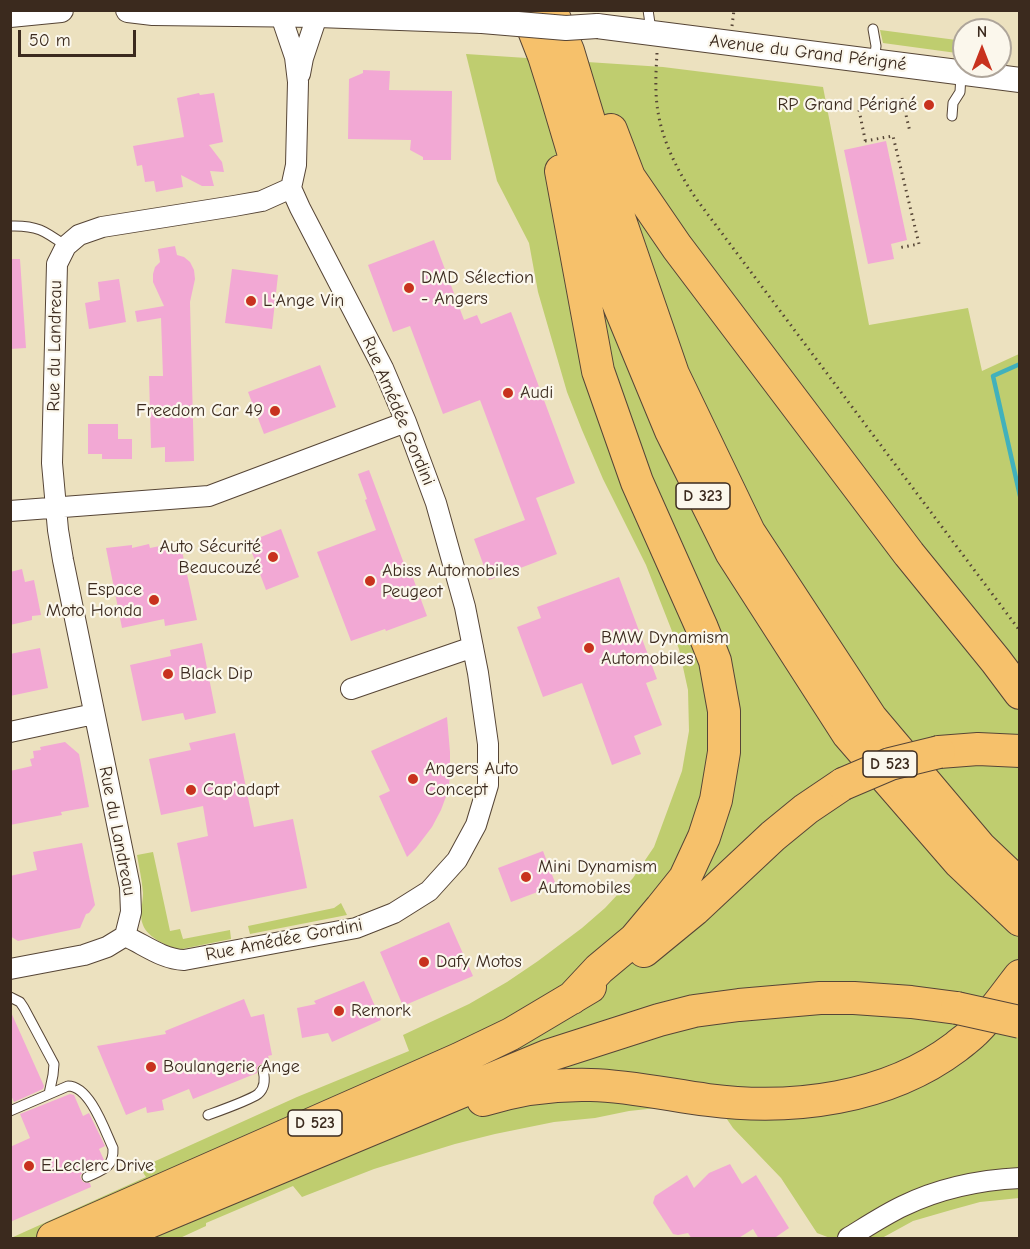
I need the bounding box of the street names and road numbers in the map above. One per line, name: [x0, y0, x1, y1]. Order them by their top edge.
street label: Avenue du Grand Périgné: [708, 30, 908, 76]
street label: Rue du Landreau: [43, 280, 67, 412]
street label: Rue Amédée Gordini: [357, 333, 439, 489]
road number: D 323: [676, 483, 730, 509]
road number: D 523: [863, 751, 917, 777]
street label: Rue du Landreau: [94, 764, 140, 898]
street label: Rue Amédée Gordini: [204, 914, 364, 966]
road number: D 523: [288, 1110, 342, 1136]

